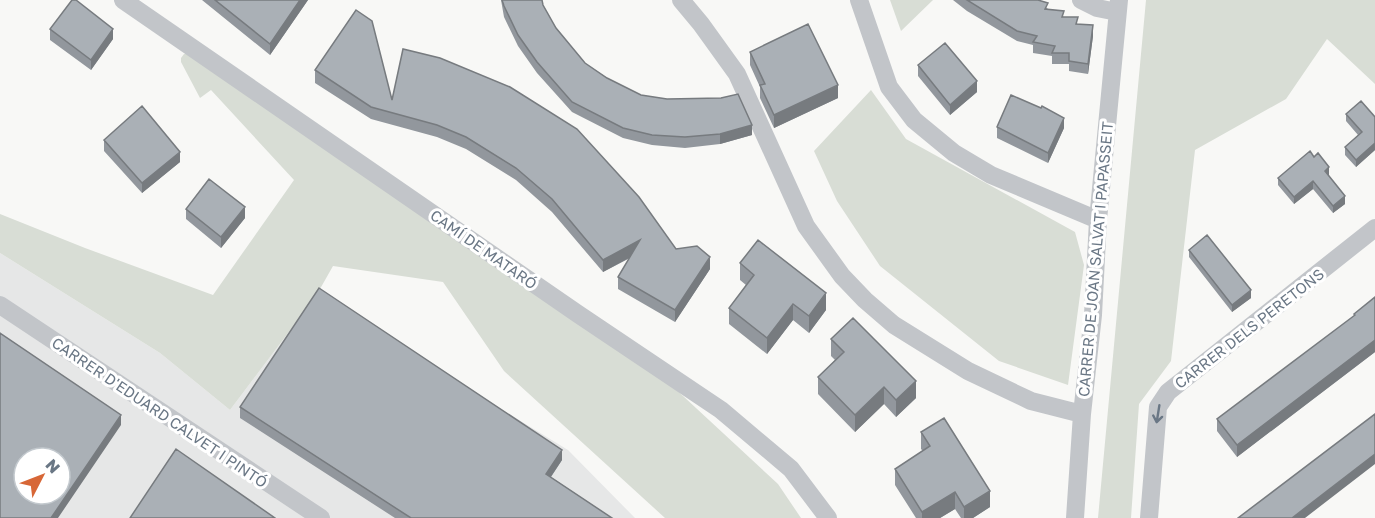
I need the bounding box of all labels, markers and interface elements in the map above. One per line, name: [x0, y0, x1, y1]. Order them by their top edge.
street label: CARRER DE JOAN SALVAT I PAPASSEIT: [1074, 121, 1116, 397]
street label: CAMÍ DE MATARÓ: [427, 206, 541, 292]
street label: CARRER DELS PERETONS: [1171, 264, 1327, 392]
street label: CARRER D'EDUARD CALVET I PINTÓ: [49, 333, 271, 491]
one-way arrow: [1153, 404, 1164, 424]
north arrow: [12, 446, 72, 506]

